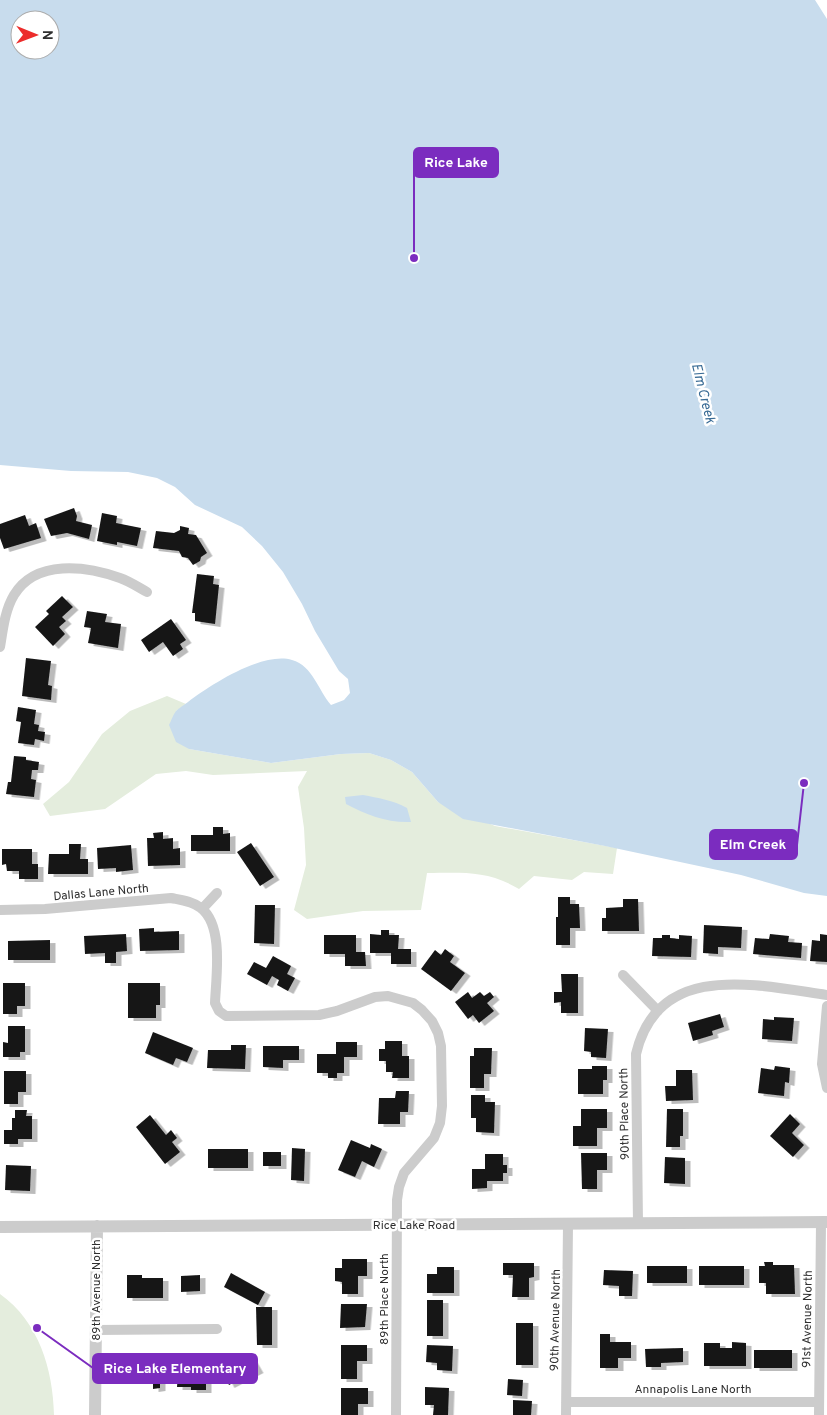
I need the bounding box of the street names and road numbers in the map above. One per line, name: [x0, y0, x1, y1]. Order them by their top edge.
street label: Dallas Lane North: [53, 881, 149, 905]
street label: 90th Place North: [616, 1068, 634, 1160]
street label: Rice Lake Road: [373, 1218, 455, 1234]
street label: 89th Avenue North: [89, 1239, 105, 1341]
street label: 89th Place North: [377, 1253, 393, 1345]
street label: 90th Avenue North: [547, 1269, 565, 1371]
street label: 91st Avenue North: [799, 1270, 817, 1368]
street label: Annapolis Lane North: [634, 1382, 752, 1398]

